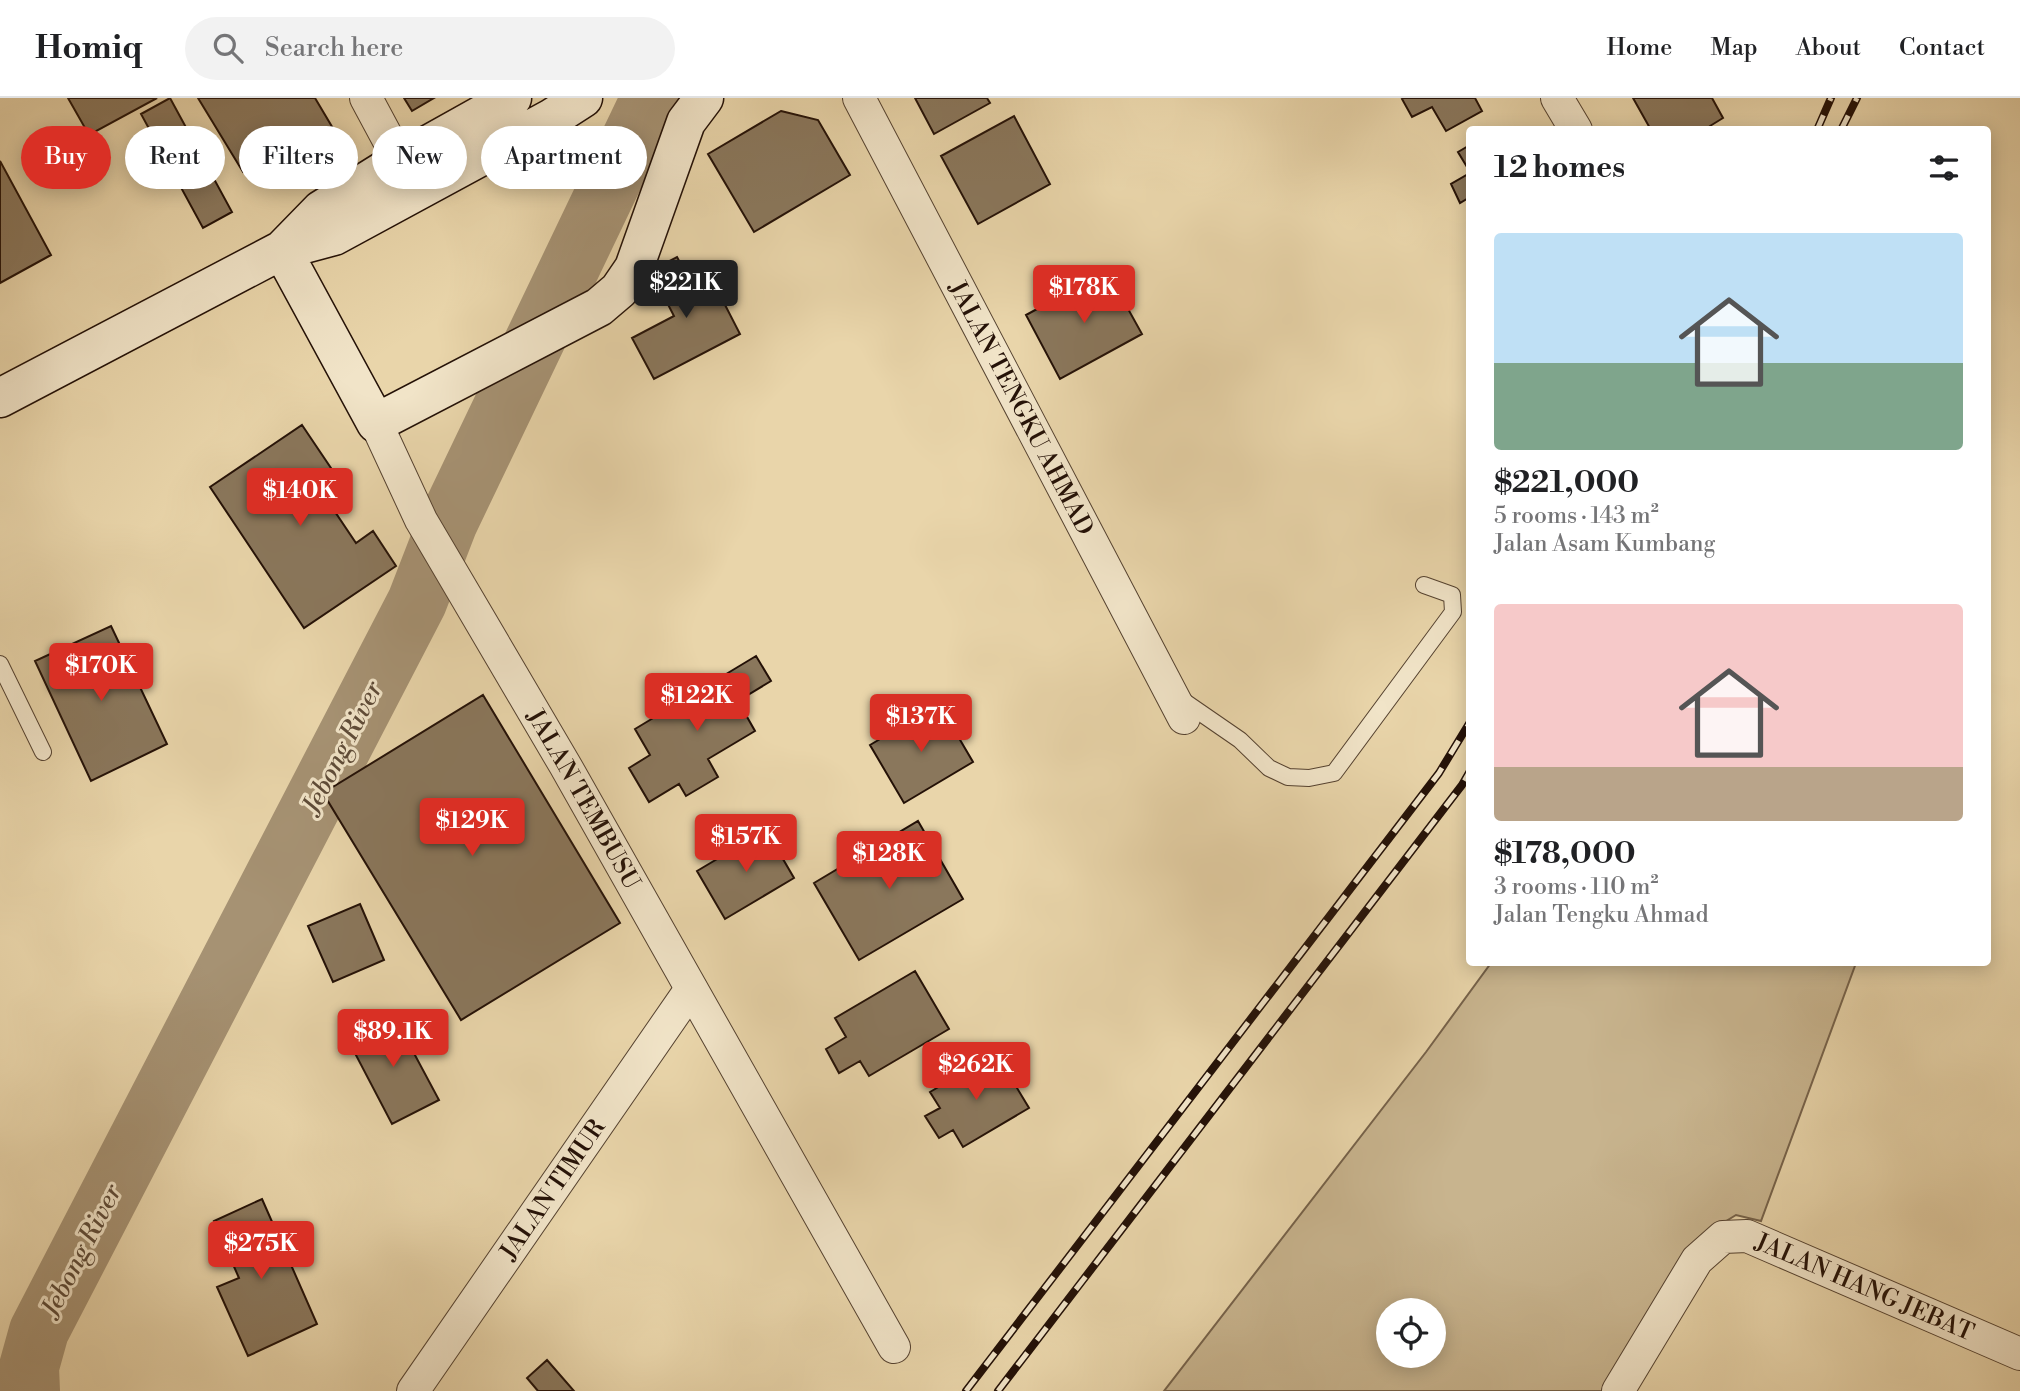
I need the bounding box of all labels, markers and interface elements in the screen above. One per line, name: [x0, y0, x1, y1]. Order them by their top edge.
search box: [185, 17, 675, 80]
text: Homiq: [35, 28, 143, 69]
icon: search: [209, 29, 247, 67]
text: Search here: [265, 32, 403, 64]
text: Home: [1607, 33, 1672, 63]
text: Map: [1710, 33, 1758, 63]
text: About: [1796, 33, 1861, 63]
text: Contact: [1899, 33, 1985, 63]
chip: Buy: [21, 126, 111, 189]
chip: Rent: [125, 126, 225, 189]
chip: Filters: [239, 126, 358, 189]
chip: New: [372, 126, 467, 189]
chip: Apartment: [481, 126, 647, 189]
text: 12 homes: [1494, 149, 1625, 187]
icon: filters: [1925, 149, 1963, 187]
pin: $221K: [637, 260, 735, 320]
pin: $178K: [1035, 266, 1133, 325]
text: $221K: [650, 269, 722, 297]
text: $178K: [1049, 274, 1119, 302]
street label: JALAN TENGKU AHMAD: [941, 275, 1100, 541]
icon: home: [1666, 279, 1792, 405]
text: $221,000: [1494, 464, 1639, 502]
pin: $140K: [251, 468, 349, 528]
text: $140K: [263, 477, 337, 505]
text: 5 rooms · 143 m²: [1494, 502, 1659, 530]
text: Jalan Asam Kumbang: [1494, 530, 1715, 558]
pin: $170K: [52, 644, 150, 703]
icon: home: [1666, 650, 1792, 776]
text: $170K: [65, 652, 137, 680]
pin: $122K: [648, 674, 746, 733]
water label: Jebong River: [295, 675, 390, 822]
text: $122K: [661, 682, 733, 710]
pin: $137K: [872, 694, 970, 754]
street label: JALAN TEMBUSU: [519, 703, 646, 895]
text: $137K: [886, 703, 956, 731]
pin: $129K: [423, 798, 521, 858]
text: $129K: [436, 807, 508, 835]
pin: $157K: [697, 814, 795, 874]
text: $157K: [711, 823, 781, 851]
pin: $128K: [840, 832, 938, 891]
text: $178,000: [1494, 835, 1636, 873]
text: $128K: [853, 840, 925, 868]
text: 3 rooms · 110 m²: [1494, 873, 1658, 901]
text: Jalan Tengku Ahmad: [1494, 901, 1709, 929]
pin: $89.1K: [336, 1010, 450, 1069]
text: $89.1K: [354, 1018, 432, 1046]
pin: $262K: [927, 1042, 1025, 1102]
text: $262K: [938, 1051, 1014, 1079]
street label: JALAN TIMUR: [494, 1113, 613, 1267]
water label: Jebong River: [34, 1178, 129, 1325]
pin: $275K: [212, 1222, 310, 1281]
street label: JALAN HANG JEBAT: [1750, 1227, 1978, 1348]
text: $275K: [224, 1230, 298, 1258]
map controls: [1376, 1298, 1446, 1368]
button: locate: [1376, 1298, 1446, 1368]

